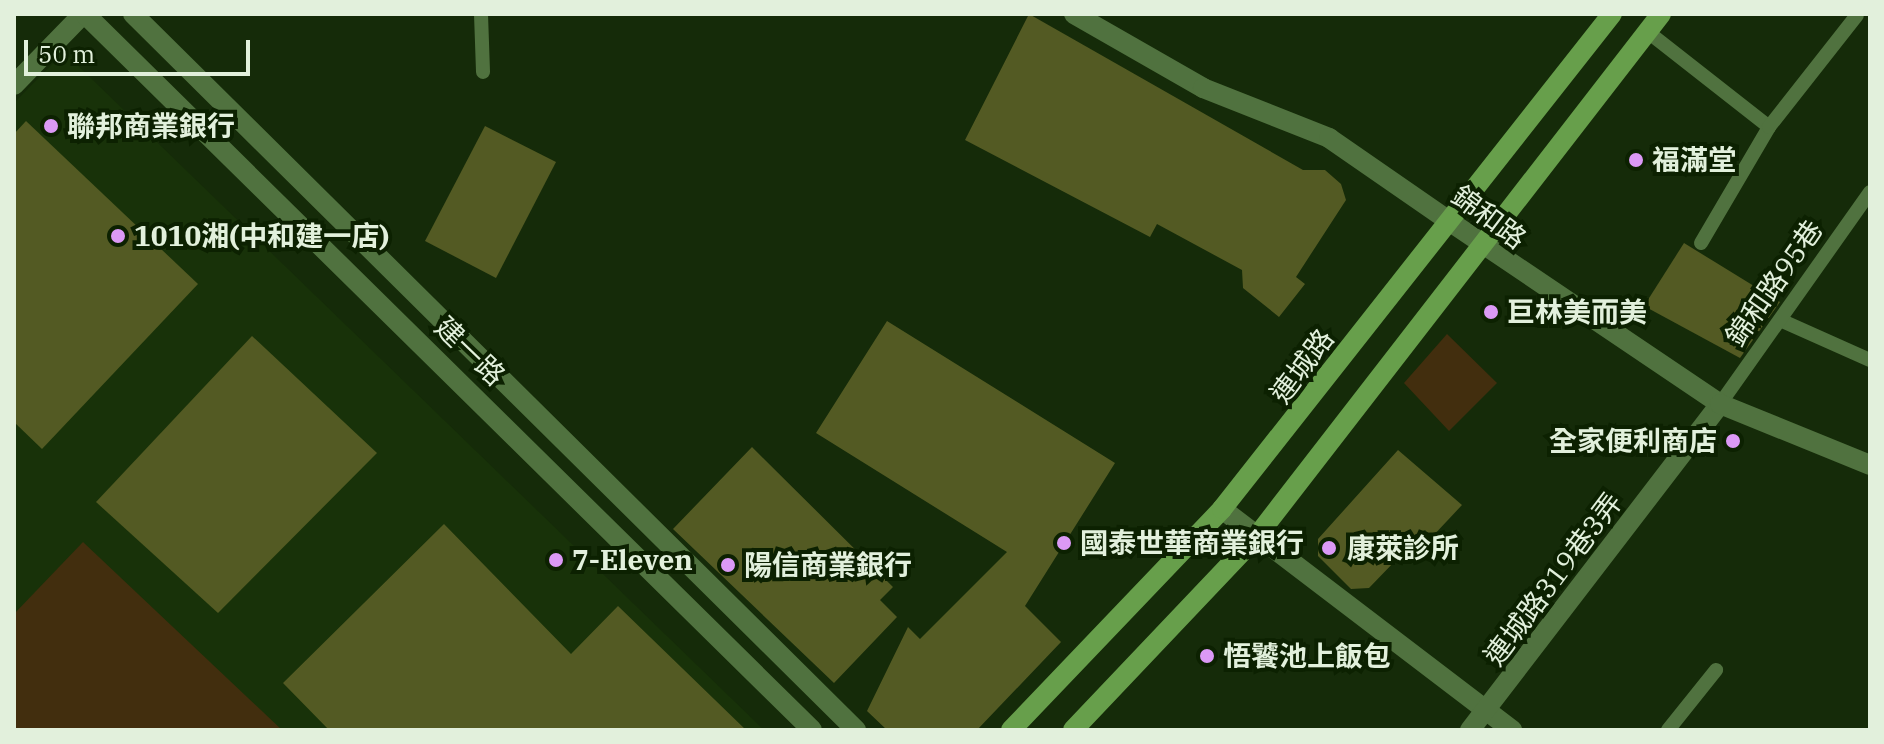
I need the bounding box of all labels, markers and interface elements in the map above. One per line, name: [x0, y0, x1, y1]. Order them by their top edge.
scale bar: [28, 24, 254, 74]
text: 50 m: [38, 38, 95, 70]
place label: 聯邦商業銀行: [67, 109, 235, 143]
marker: 聯邦商業銀行: [42, 117, 60, 135]
place label: 福滿堂: [1652, 143, 1736, 177]
marker: 福滿堂: [1627, 151, 1645, 169]
street label: 錦和路: [1445, 178, 1533, 256]
street label: 錦和路95巷: [1718, 214, 1830, 352]
place label: 1010湘(中和建一店): [134, 219, 389, 253]
marker: 1010湘(中和建一店): [109, 227, 127, 245]
place label: 巨林美而美: [1507, 295, 1647, 329]
marker: 巨林美而美: [1482, 303, 1500, 321]
street label: 建一路: [428, 310, 512, 392]
street label: 連城路: [1263, 322, 1341, 410]
place label: 全家便利商店: [1549, 424, 1717, 458]
marker: 全家便利商店: [1724, 432, 1742, 450]
street label: 連城路319巷3弄: [1477, 486, 1629, 672]
place label: 國泰世華商業銀行: [1080, 526, 1304, 560]
place label: 康萊診所: [1347, 531, 1459, 565]
marker: 國泰世華商業銀行: [1055, 534, 1073, 552]
marker: 康萊診所: [1318, 537, 1340, 559]
place label: 7-Eleven: [572, 543, 693, 577]
place label: 陽信商業銀行: [744, 548, 912, 582]
marker: 7-Eleven: [547, 551, 565, 569]
marker: 陽信商業銀行: [719, 556, 737, 574]
place label: 悟饕池上飯包: [1223, 639, 1391, 673]
marker: 悟饕池上飯包: [1198, 647, 1216, 665]

